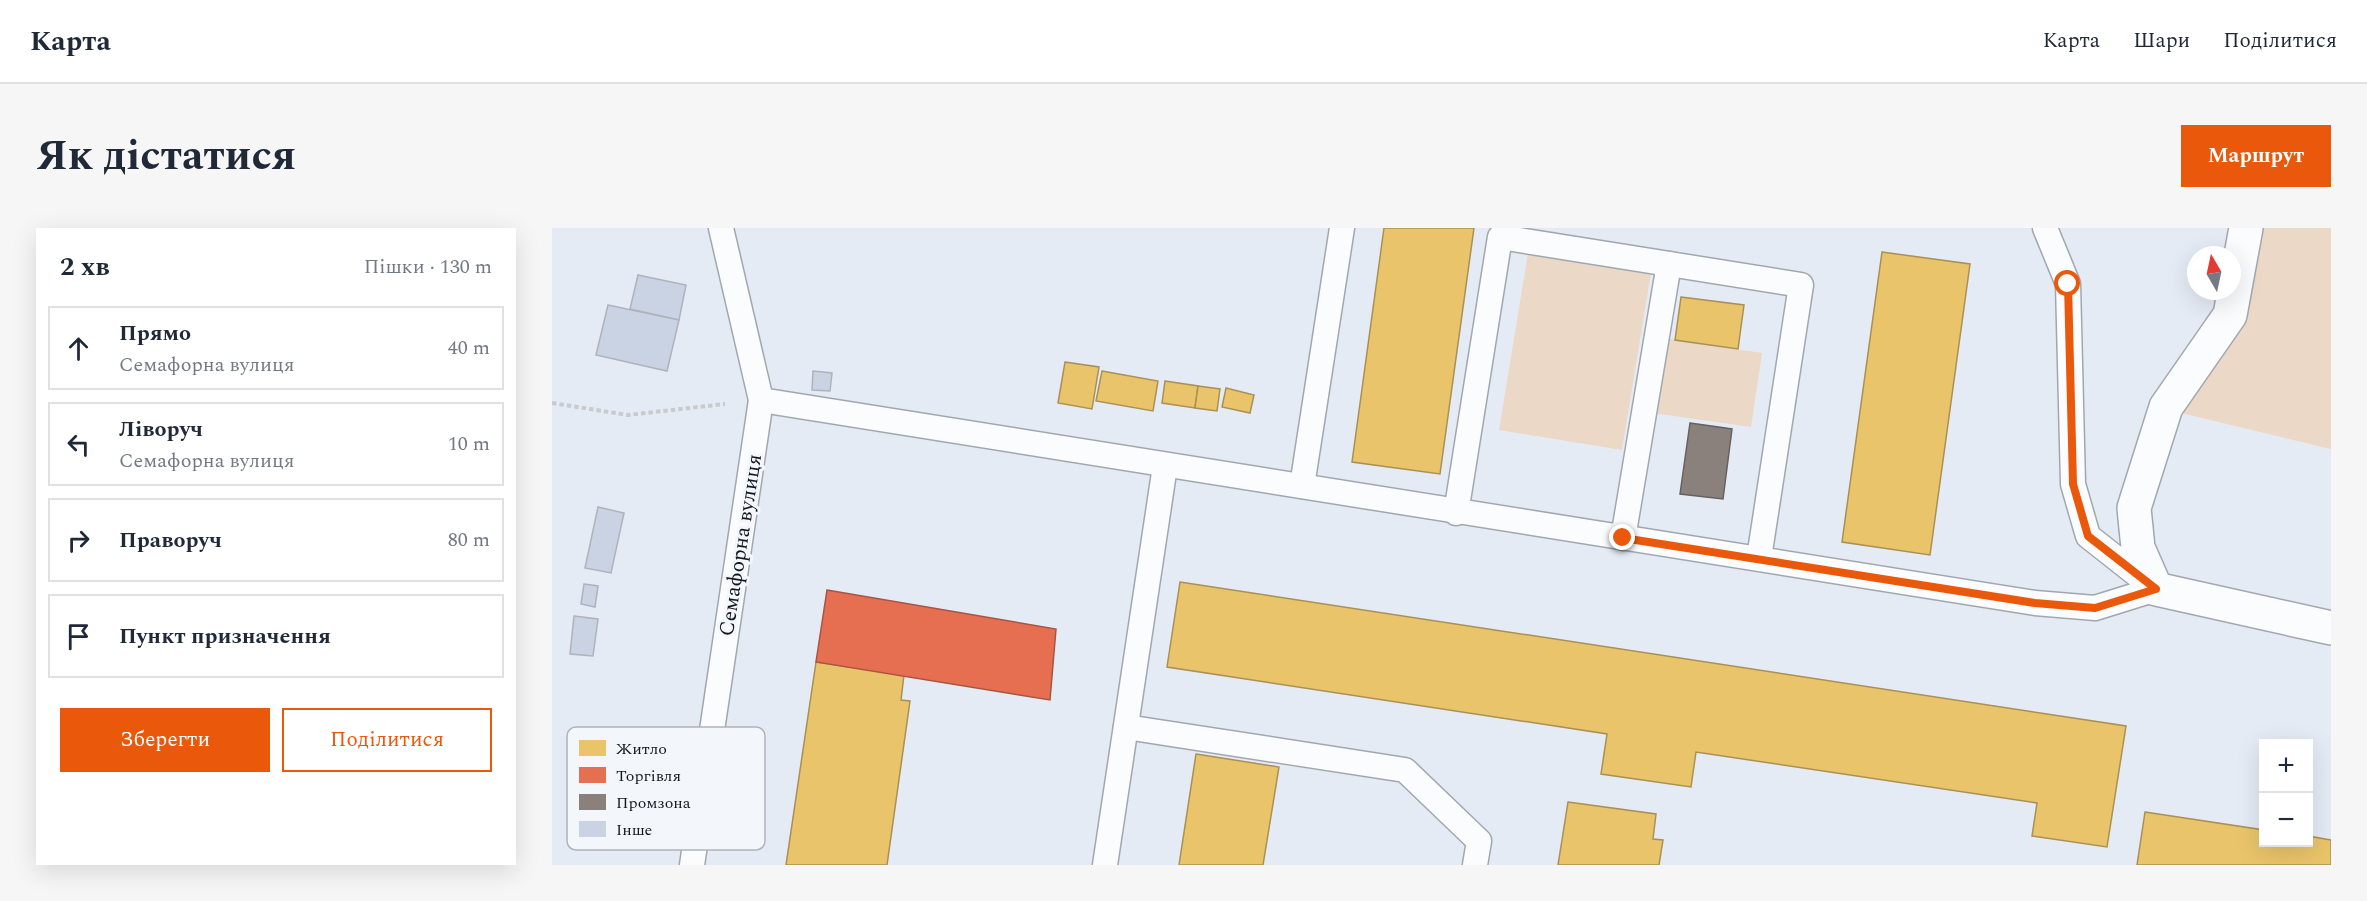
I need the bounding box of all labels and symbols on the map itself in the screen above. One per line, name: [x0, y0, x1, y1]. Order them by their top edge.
north arrow: [2187, 246, 2241, 300]
route start: [2054, 270, 2080, 296]
street label: Семафорна вулиця: [711, 452, 771, 639]
route end: [1609, 524, 1635, 550]
legend: [567, 727, 765, 850]
text: Житло: [616, 737, 667, 761]
text: Торгівля: [616, 764, 681, 788]
text: Промзона: [616, 791, 691, 815]
text: Інше: [616, 818, 652, 842]

